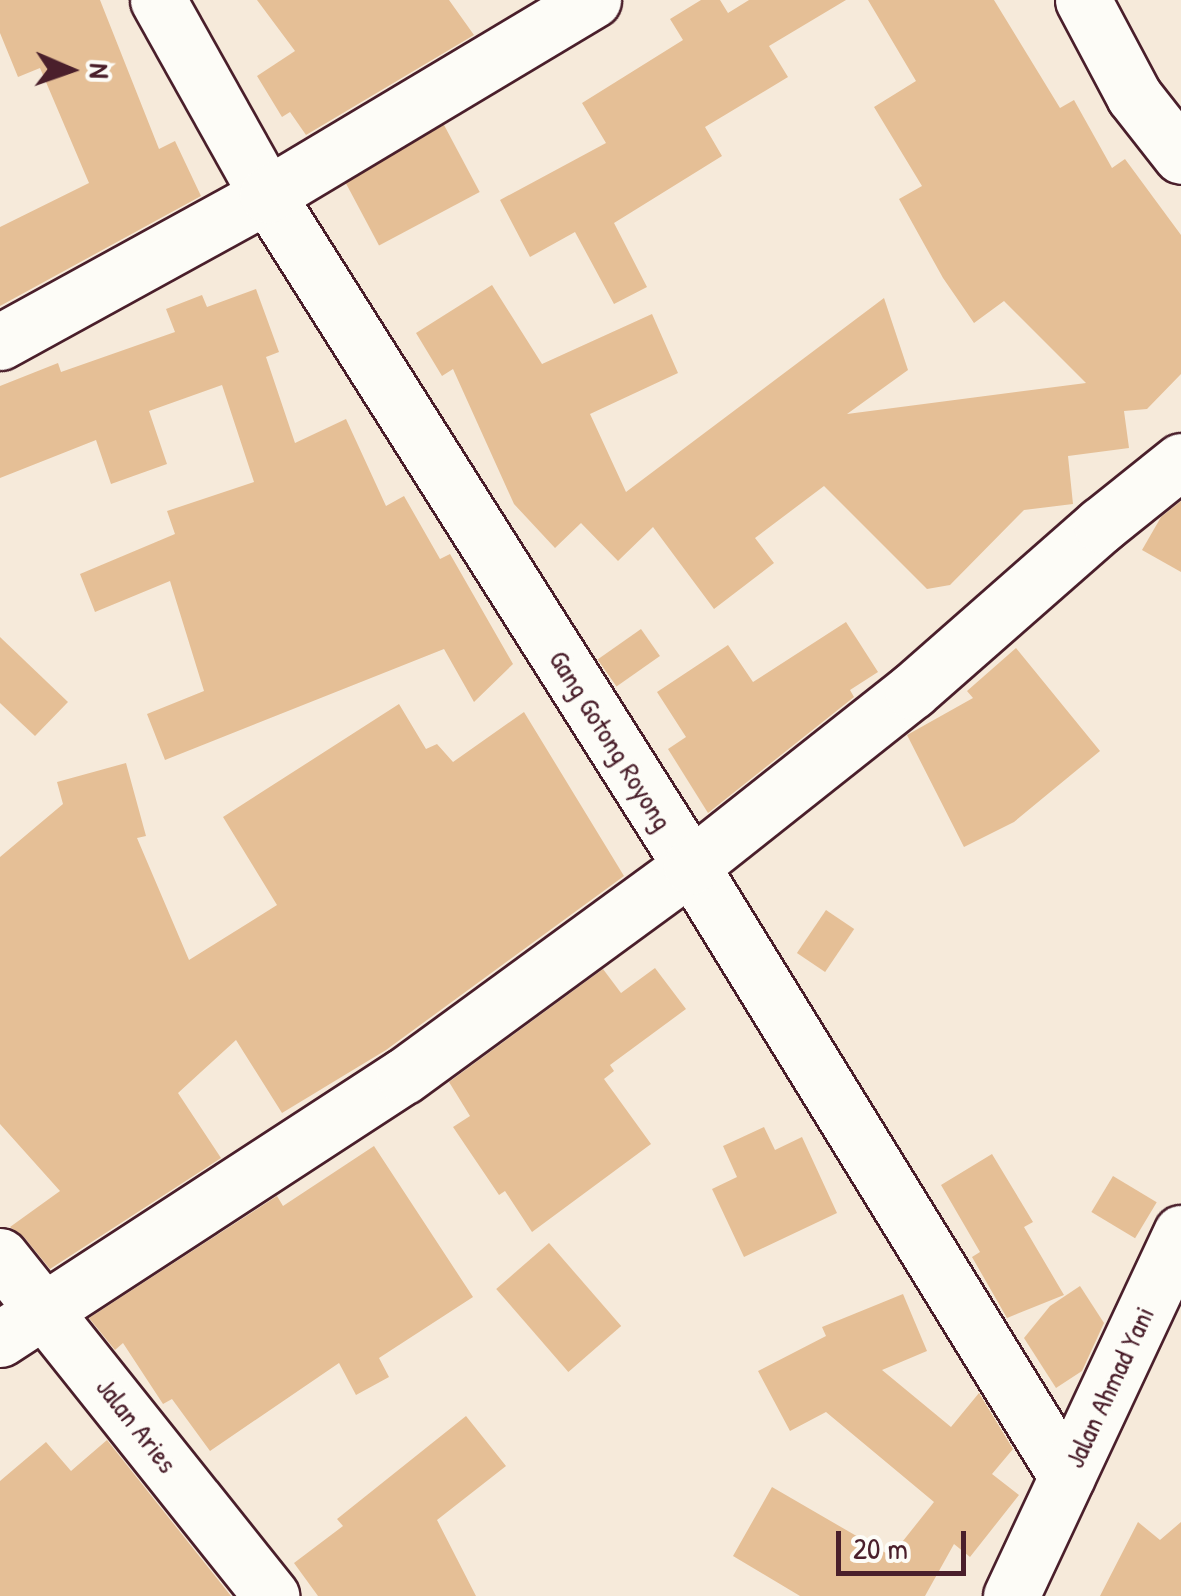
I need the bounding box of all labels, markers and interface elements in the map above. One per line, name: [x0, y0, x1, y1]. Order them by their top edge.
north arrow: [20, 20, 120, 120]
text: N: [81, 63, 119, 79]
street label: Gang Gotong Royong: [542, 644, 680, 836]
street label: Jalan Ahmad Yani: [1057, 1301, 1161, 1473]
street label: Jalan Aries: [89, 1371, 185, 1479]
scale bar: [841, 1511, 971, 1573]
text: 20 m: [853, 1528, 908, 1568]

